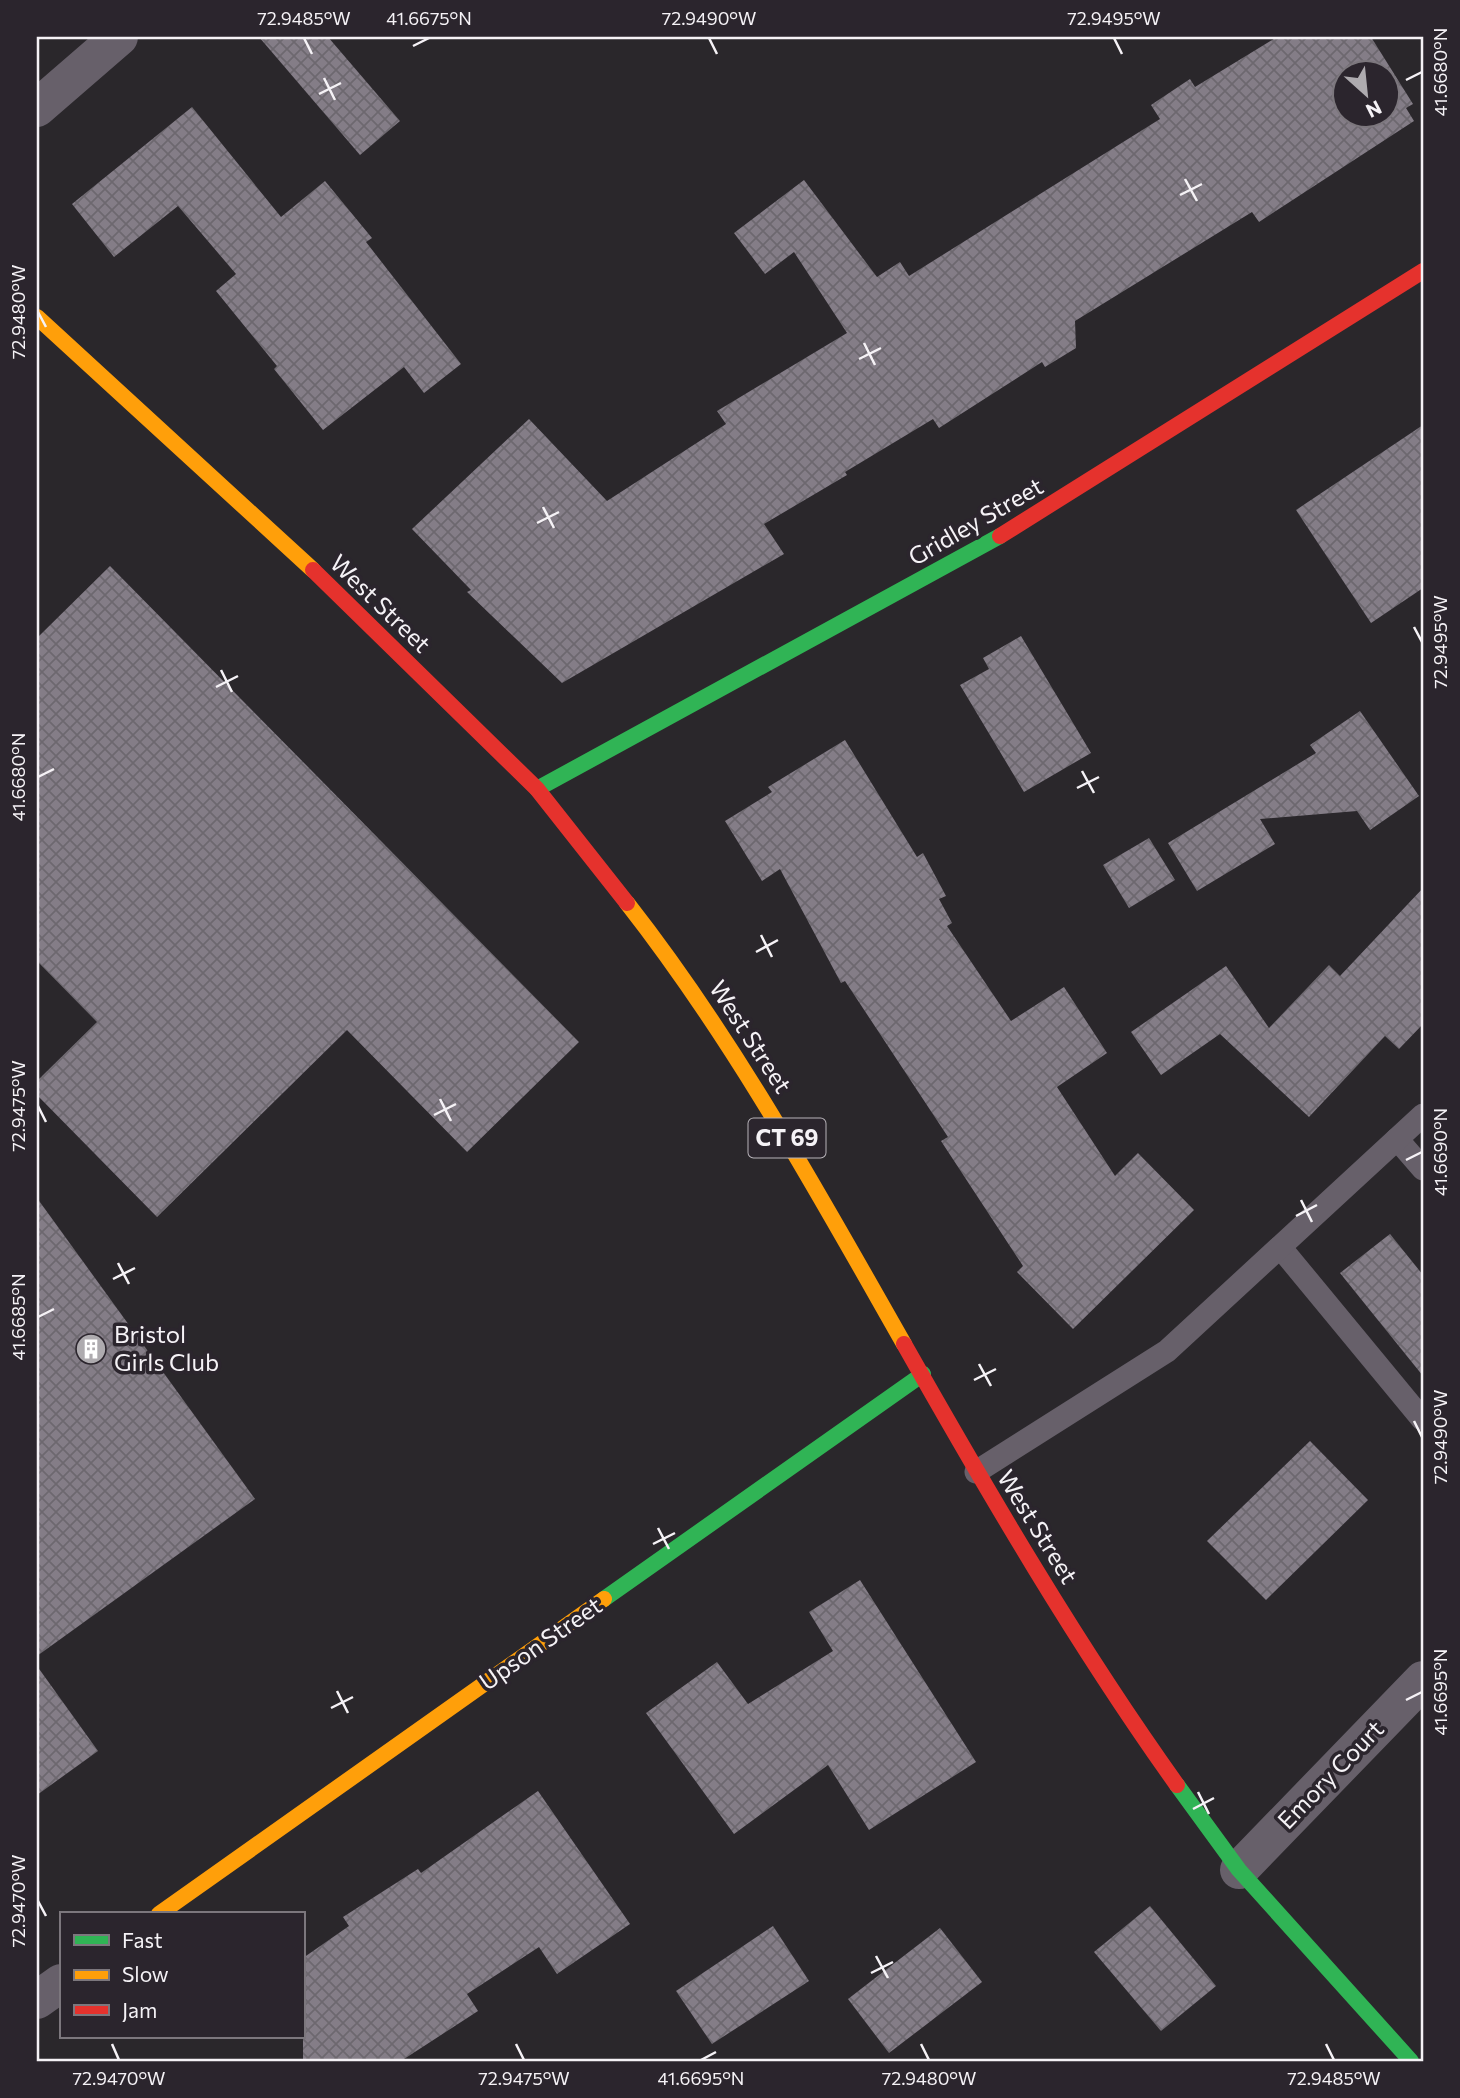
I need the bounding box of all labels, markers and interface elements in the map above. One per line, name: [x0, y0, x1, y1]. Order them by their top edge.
text: 72.9485°W: [257, 7, 351, 29]
text: 41.6675°N: [386, 7, 472, 29]
text: 72.9490°W: [662, 7, 756, 29]
text: 72.9495°W: [1067, 7, 1161, 29]
text: 41.6680°N: [1429, 28, 1451, 116]
north arrow: [1330, 60, 1400, 130]
text: N: [1362, 96, 1386, 123]
text: 72.9480°W: [7, 265, 29, 359]
street label: Gridley Street: [903, 470, 1048, 571]
street label: West Street: [325, 548, 437, 658]
text: 72.9495°W: [1429, 595, 1451, 689]
text: 41.6680°N: [7, 733, 29, 821]
street label: West Street: [704, 974, 799, 1098]
text: 72.9475°W: [7, 1060, 29, 1152]
text: 41.6690°N: [1429, 1108, 1451, 1196]
road number: CT 69: [748, 1119, 826, 1158]
text: 41.6685°N: [7, 1273, 29, 1361]
place label: Bristol Girls Club: [114, 1319, 219, 1376]
building icon: Bristol Girls Club: [74, 1332, 108, 1366]
text: 72.9490°W: [1429, 1390, 1451, 1484]
street label: West Street: [992, 1464, 1085, 1589]
street label: Upson Street: [473, 1590, 607, 1696]
text: 41.6695°N: [1429, 1649, 1451, 1735]
street label: Emory Court: [1271, 1714, 1389, 1834]
text: 72.9470°W: [7, 1855, 29, 1947]
legend: [60, 1912, 304, 2038]
text: Fast: [122, 1927, 163, 1952]
text: Slow: [122, 1961, 169, 1986]
text: Jam: [122, 1997, 157, 2022]
text: 72.9470°W: [73, 2067, 165, 2089]
text: 72.9475°W: [478, 2067, 570, 2089]
text: 41.6695°N: [658, 2067, 744, 2089]
text: 72.9480°W: [882, 2067, 976, 2089]
text: 72.9485°W: [1287, 2067, 1381, 2089]

